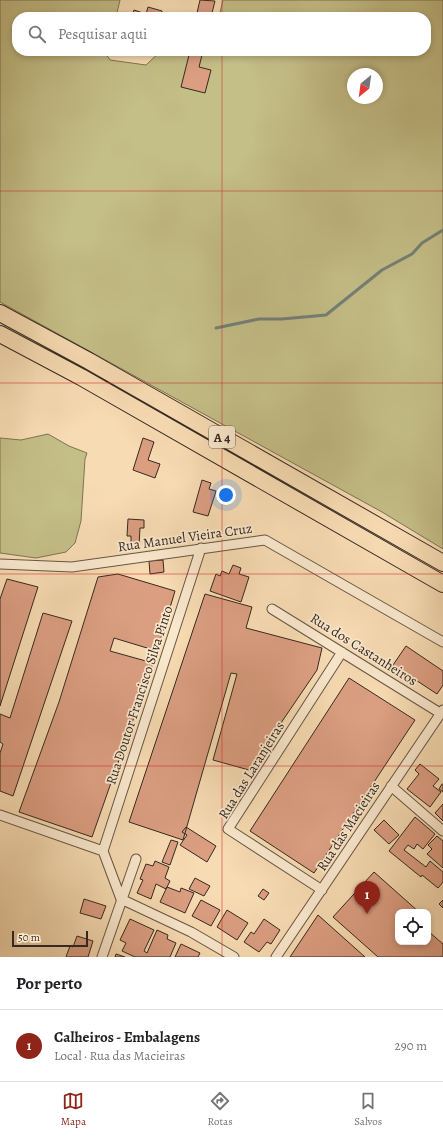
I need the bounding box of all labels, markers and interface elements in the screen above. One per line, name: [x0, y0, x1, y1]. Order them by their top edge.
search box: [12, 12, 431, 56]
icon: search: [26, 23, 48, 45]
text: Pesquisar aqui: [58, 24, 147, 44]
north arrow: [347, 68, 383, 104]
road number: A 4: [209, 426, 235, 448]
your location: [216, 485, 236, 505]
street label: Rua Manuel Vieira Cruz: [117, 519, 253, 556]
street label: Rua Doutor Francisco Silva Pinto: [102, 603, 177, 787]
street label: Rua dos Castanheiros: [306, 609, 421, 690]
street label: Rua das Laranjeiras: [214, 718, 289, 823]
street label: Rua das Macieiras: [312, 778, 384, 875]
pin: 1: [354, 881, 380, 914]
map controls: [395, 909, 431, 945]
button: locate: [395, 909, 431, 945]
scale bar: [12, 929, 88, 948]
text: 50 m: [18, 930, 40, 945]
text: Por perto: [16, 972, 82, 995]
text: Calheiros - Embalagens: [54, 1027, 200, 1047]
text: 1: [27, 1037, 31, 1054]
text: 290 m: [395, 1037, 427, 1054]
text: Local · Rua das Macieiras: [54, 1047, 185, 1064]
tab: Mapa: [61, 1090, 86, 1129]
tab: Rotas: [208, 1090, 233, 1129]
tab: Salvos: [354, 1090, 382, 1129]

